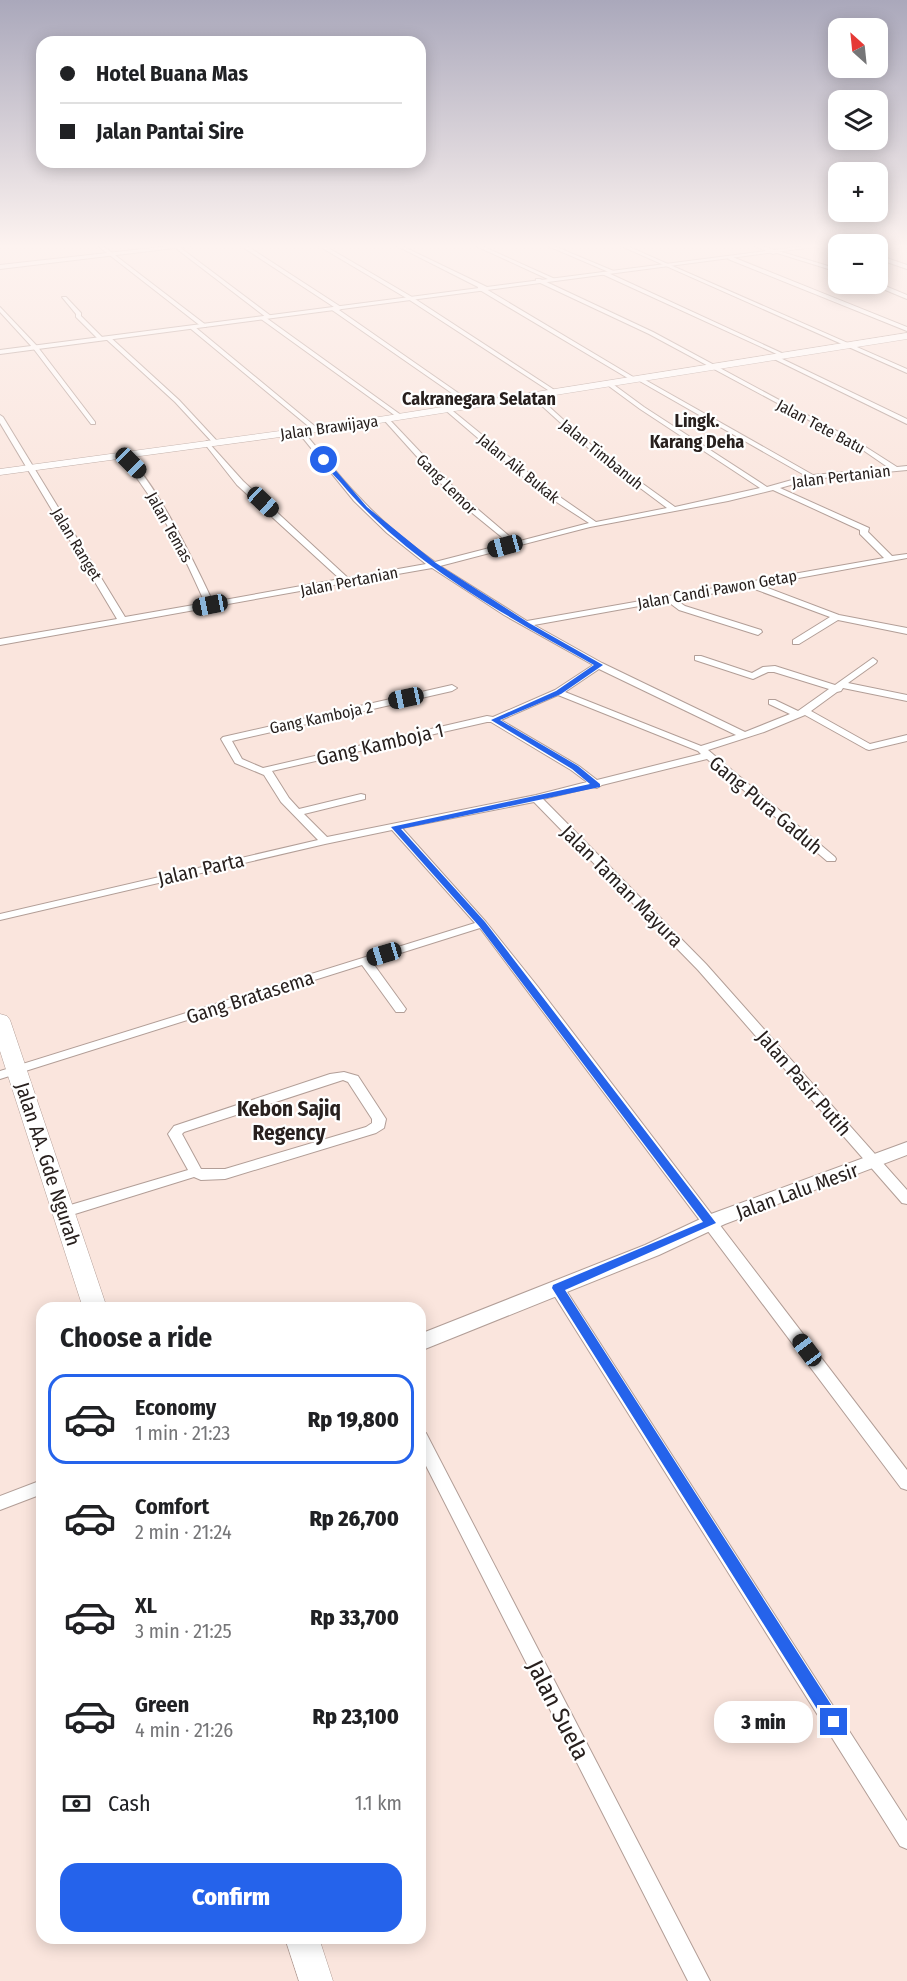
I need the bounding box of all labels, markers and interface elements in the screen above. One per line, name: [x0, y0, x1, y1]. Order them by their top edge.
north arrow: [828, 18, 888, 78]
map controls: [828, 18, 888, 294]
text: Hotel Buana Mas: [96, 60, 248, 87]
button: layers: [828, 90, 888, 150]
text: Jalan Pantai Sire: [96, 118, 244, 145]
button: +: [828, 162, 888, 222]
button: −: [828, 234, 888, 294]
district label: Cakranegara Selatan: [402, 388, 556, 410]
street label: Jalan Tete Batu: [773, 395, 868, 458]
district label: Lingk. Karang Deha: [650, 410, 744, 453]
street label: Jalan Brawijaya: [279, 411, 379, 444]
street label: Jalan Timbanuh: [556, 415, 647, 494]
street label: Jalan Aik Bukak: [474, 430, 564, 507]
car: [112, 444, 150, 482]
route start: [310, 446, 337, 473]
street label: Gang Lemor: [412, 450, 481, 519]
street label: Jalan Pertanian: [791, 461, 891, 492]
car: [244, 483, 282, 521]
street label: Jalan Temas: [142, 489, 197, 566]
street label: Jalan Ranget: [47, 504, 106, 585]
car: [485, 533, 525, 559]
street label: Jalan Pertanian: [299, 563, 400, 600]
street label: Jalan Candi Pawon Getap: [636, 566, 798, 613]
car: [191, 593, 229, 617]
car: [387, 685, 425, 711]
street label: Gang Kamboja 2: [268, 697, 374, 738]
street label: Gang Kamboja 1: [314, 718, 446, 770]
street label: Gang Pura Gaduh: [705, 751, 827, 859]
street label: Jalan Taman Mayura: [556, 820, 688, 952]
street label: Jalan Parta: [156, 847, 246, 891]
car: [364, 940, 404, 968]
street label: Gang Bratasema: [183, 965, 317, 1029]
street label: Jalan Pasir Putih: [752, 1025, 856, 1141]
street label: Jalan AA. Gde Ngurah: [10, 1079, 86, 1249]
district label: Kebon Sajiq Regency: [237, 1096, 341, 1146]
street label: Jalan Lalu Mesir: [732, 1158, 862, 1224]
text: Choose a ride: [60, 1322, 212, 1354]
car: [789, 1330, 825, 1370]
icon: car: [63, 1392, 117, 1446]
text: Economy: [135, 1394, 216, 1421]
text: Rp 19,800: [308, 1406, 399, 1433]
text: 1 min · 21:23: [135, 1421, 230, 1445]
icon: car: [63, 1491, 117, 1545]
text: Comfort: [135, 1493, 209, 1520]
text: Rp 26,700: [309, 1505, 399, 1532]
text: 2 min · 21:24: [135, 1520, 232, 1544]
icon: car: [63, 1590, 117, 1644]
text: XL: [135, 1592, 157, 1619]
text: Rp 33,700: [310, 1604, 399, 1631]
text: 3 min · 21:25: [135, 1619, 232, 1643]
street label: Jalan Suela: [521, 1655, 595, 1765]
icon: car: [63, 1689, 117, 1743]
text: Green: [135, 1691, 189, 1718]
callout: 3 min: [714, 1701, 813, 1743]
text: Rp 23,100: [313, 1703, 399, 1730]
route end: [820, 1708, 847, 1735]
text: 3 min: [741, 1710, 786, 1734]
text: 4 min · 21:26: [135, 1718, 233, 1742]
icon: cash: [60, 1787, 93, 1820]
text: Cash: [108, 1790, 151, 1817]
text: 1.1 km: [355, 1791, 402, 1815]
button: Confirm: [60, 1863, 402, 1932]

